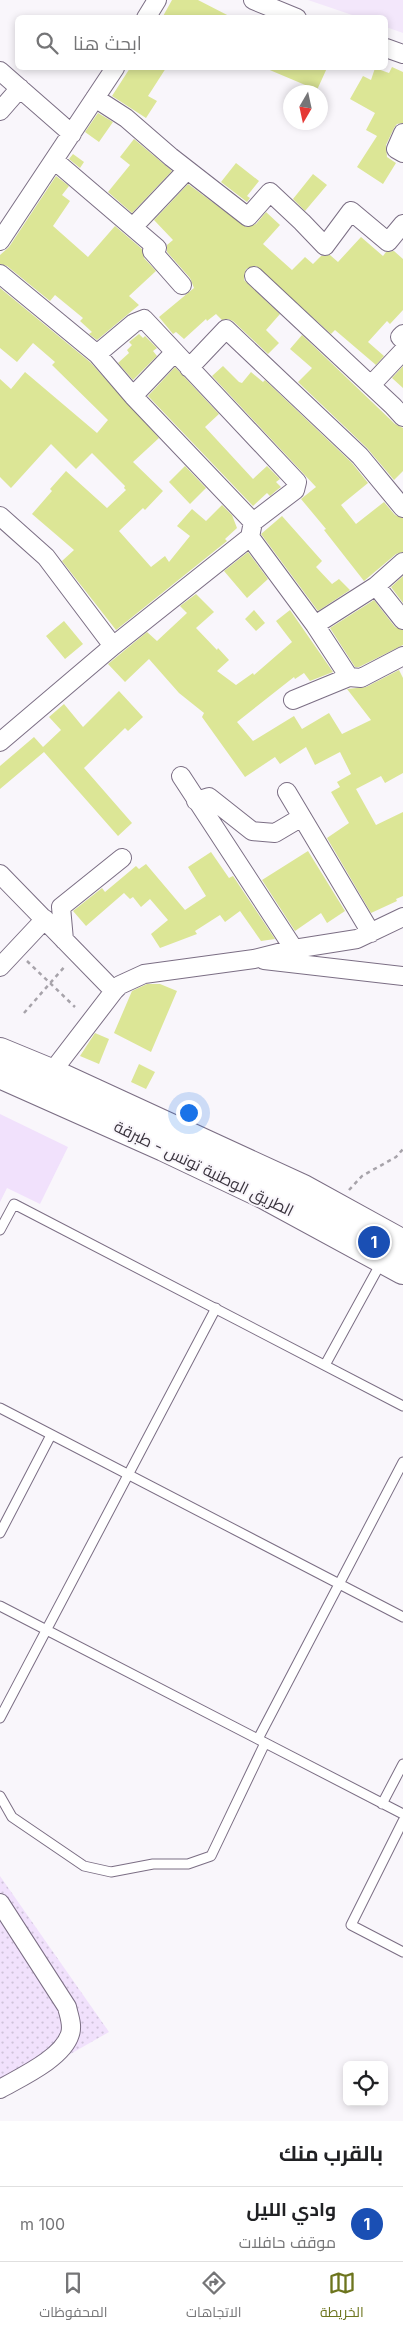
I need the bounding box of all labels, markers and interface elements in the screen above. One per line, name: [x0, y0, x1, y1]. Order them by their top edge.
search box: [15, 15, 388, 70]
icon: search: [33, 29, 61, 57]
text: ابحث هنا: [73, 32, 142, 55]
north arrow: [283, 85, 328, 130]
your location: [176, 1100, 202, 1126]
street label: الطريق الوطنية تونس - طبرقة: [111, 1116, 297, 1221]
pin: 1: [358, 1223, 390, 1261]
map controls: [343, 2061, 388, 2106]
button: locate: [343, 2061, 388, 2106]
text: بالقرب منك: [279, 2141, 383, 2166]
text: وادي الليل: [246, 2198, 336, 2221]
text: 100 m: [20, 2214, 65, 2234]
text: 1: [364, 2214, 370, 2234]
text: موقف حافلات: [239, 2232, 336, 2252]
tab: المحفوظات: [39, 2269, 107, 2325]
tab: الاتجاهات: [186, 2269, 241, 2325]
tab: الخريطة: [320, 2269, 364, 2325]

